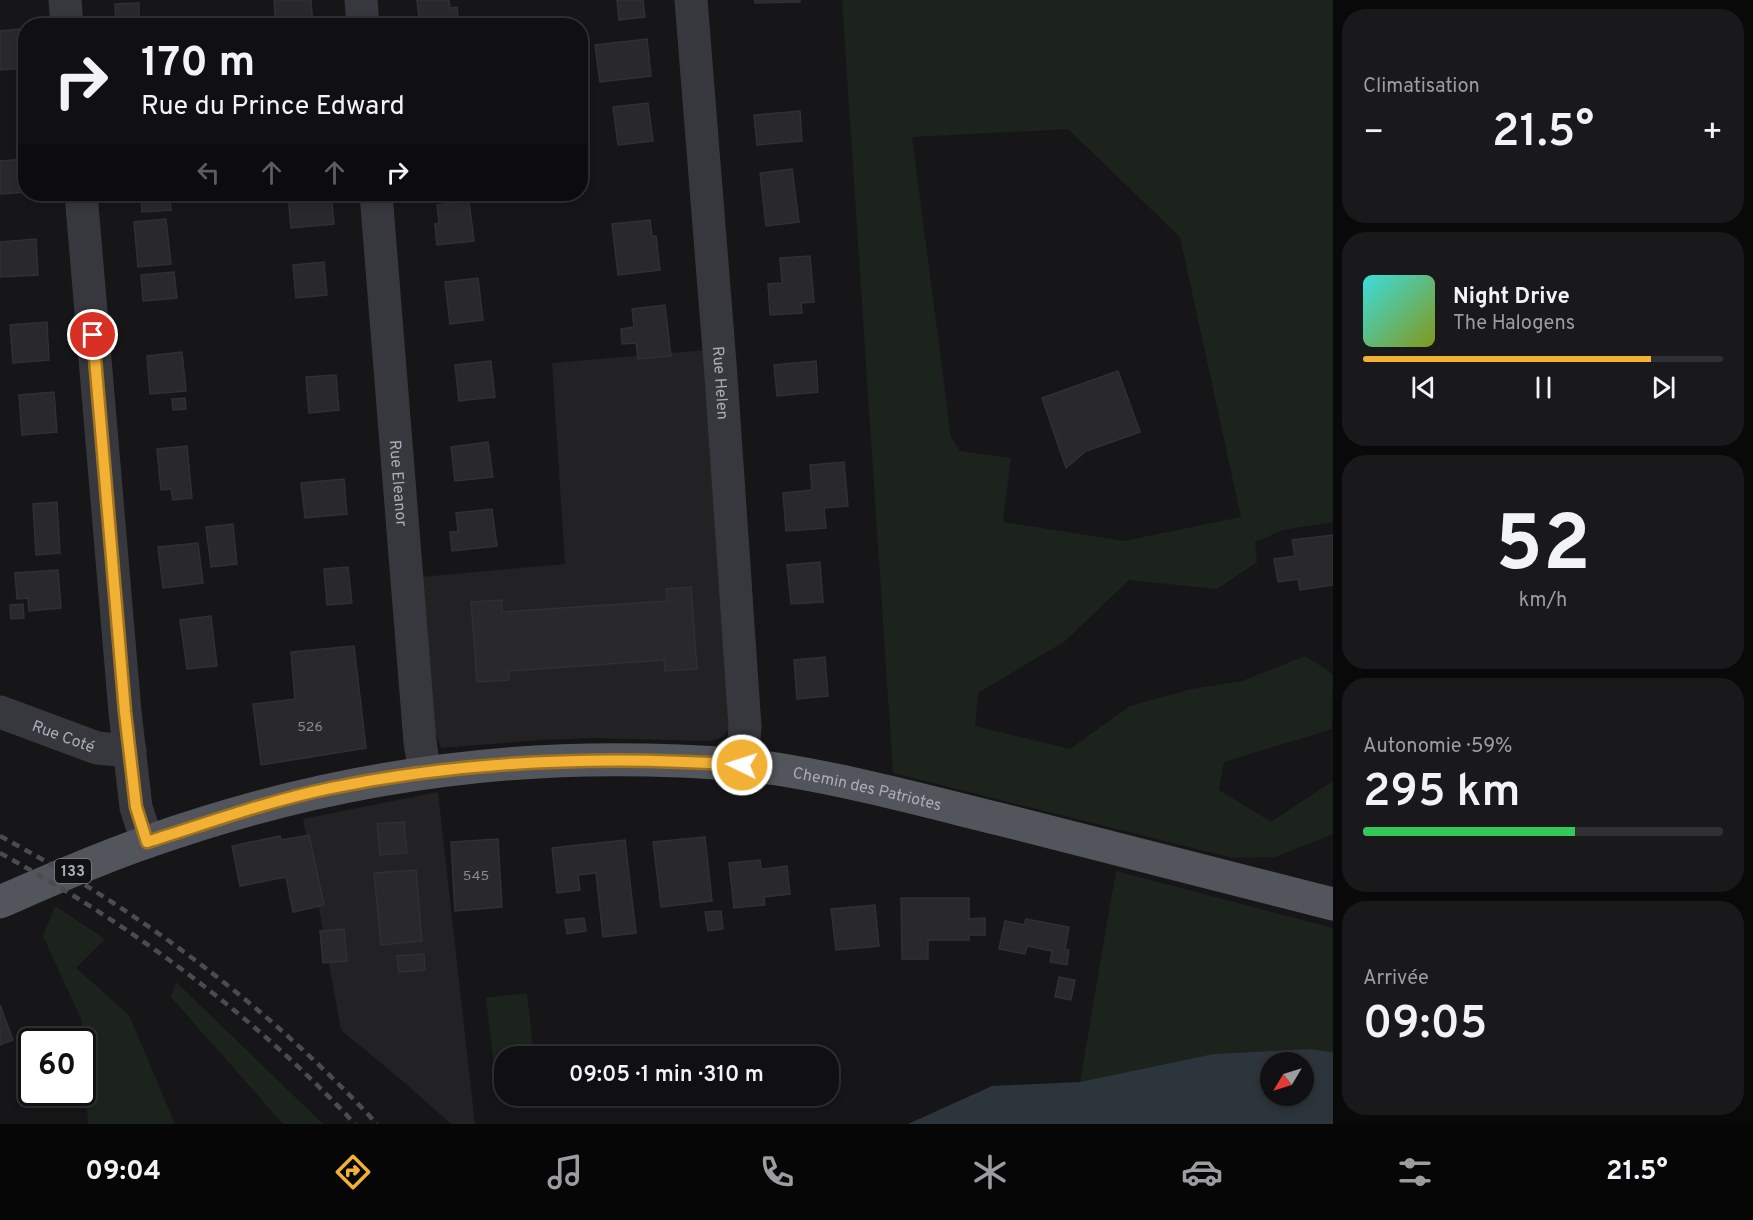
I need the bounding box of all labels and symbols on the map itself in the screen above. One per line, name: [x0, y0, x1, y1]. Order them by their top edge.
pin: [67, 309, 118, 360]
street label: Rue Helen: [707, 345, 732, 420]
street label: Rue Eleanor: [384, 439, 411, 527]
street label: Rue Coté: [29, 717, 97, 758]
house number: 526: [297, 719, 323, 736]
position arrow: [710, 733, 774, 797]
street label: Chemin des Patriotes: [791, 764, 943, 816]
road number: 133: [55, 859, 91, 883]
house number: 545: [463, 868, 489, 885]
speed limit sign: 60: [18, 1028, 96, 1106]
north arrow: [1260, 1052, 1314, 1106]

